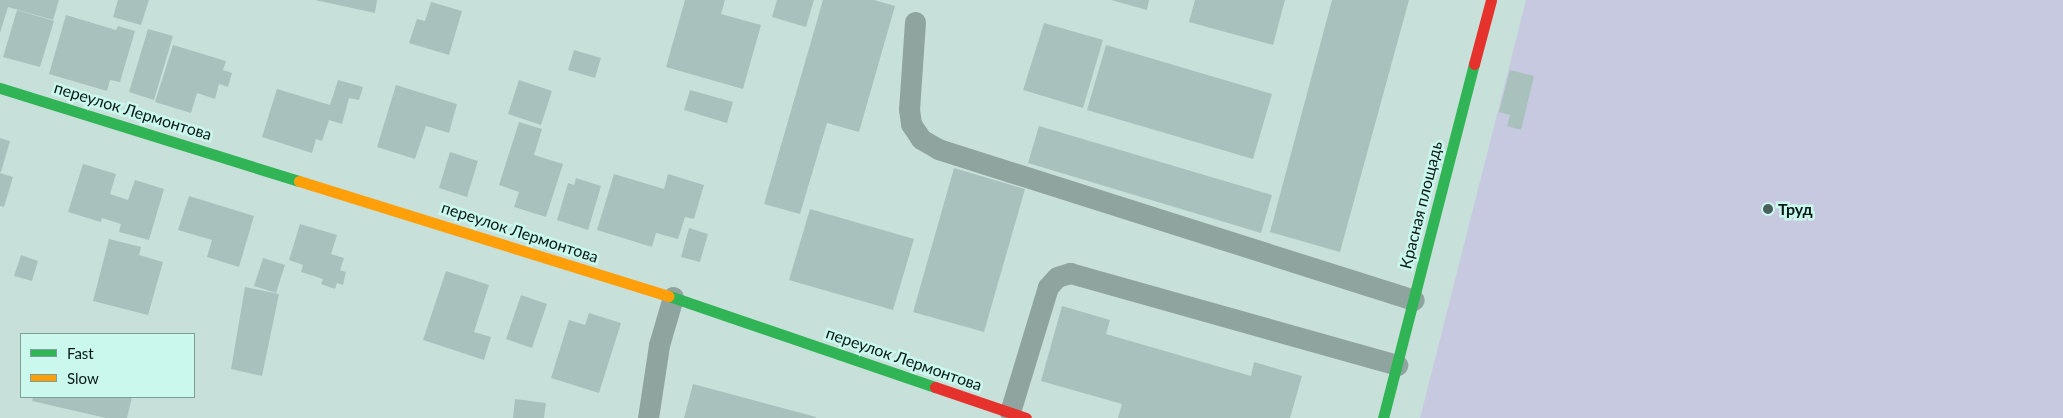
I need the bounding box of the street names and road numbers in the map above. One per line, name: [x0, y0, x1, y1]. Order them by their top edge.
street label: переулок Лермонтова: [52, 78, 214, 144]
street label: Красная площадь: [1396, 139, 1446, 271]
street label: переулок Лермонтова: [439, 198, 601, 266]
street label: переулок Лермонтова: [823, 323, 985, 395]

